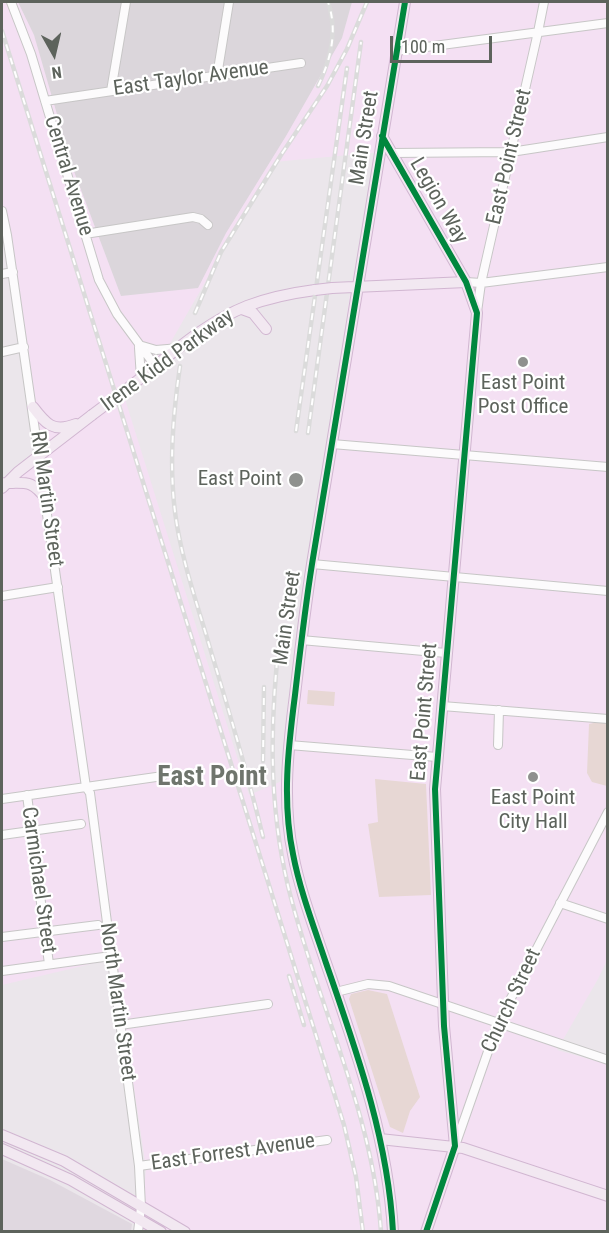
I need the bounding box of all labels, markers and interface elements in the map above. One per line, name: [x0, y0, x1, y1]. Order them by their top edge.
north arrow: [24, 24, 84, 84]
scale bar: [393, 24, 495, 62]
text: 100 m: [401, 36, 445, 57]
street label: East Taylor Avenue: [112, 56, 270, 102]
text: N: [50, 62, 63, 82]
street label: East Point Street: [482, 87, 538, 227]
street label: Main Street: [345, 89, 385, 187]
street label: Central Avenue: [38, 113, 98, 239]
street label: Legion Way: [403, 154, 473, 248]
street label: Irene Kidd Parkway: [97, 304, 239, 418]
marker: East Point Post Office: [516, 355, 530, 369]
place label: East Point Post Office: [478, 371, 568, 421]
street label: RN Martin Street: [24, 429, 68, 569]
place label: East Point: [198, 467, 282, 493]
marker: East Point: [287, 471, 305, 489]
street label: Main Street: [269, 569, 307, 667]
street label: East Point Street: [406, 642, 444, 782]
district label: East Point: [157, 762, 267, 794]
marker: East Point City Hall: [526, 770, 540, 784]
place label: East Point City Hall: [491, 786, 575, 836]
street label: Carmichael Street: [15, 805, 61, 955]
street label: North Martin Street: [93, 921, 141, 1083]
street label: Church Street: [477, 945, 547, 1057]
street label: East Forrest Avenue: [150, 1129, 316, 1177]

